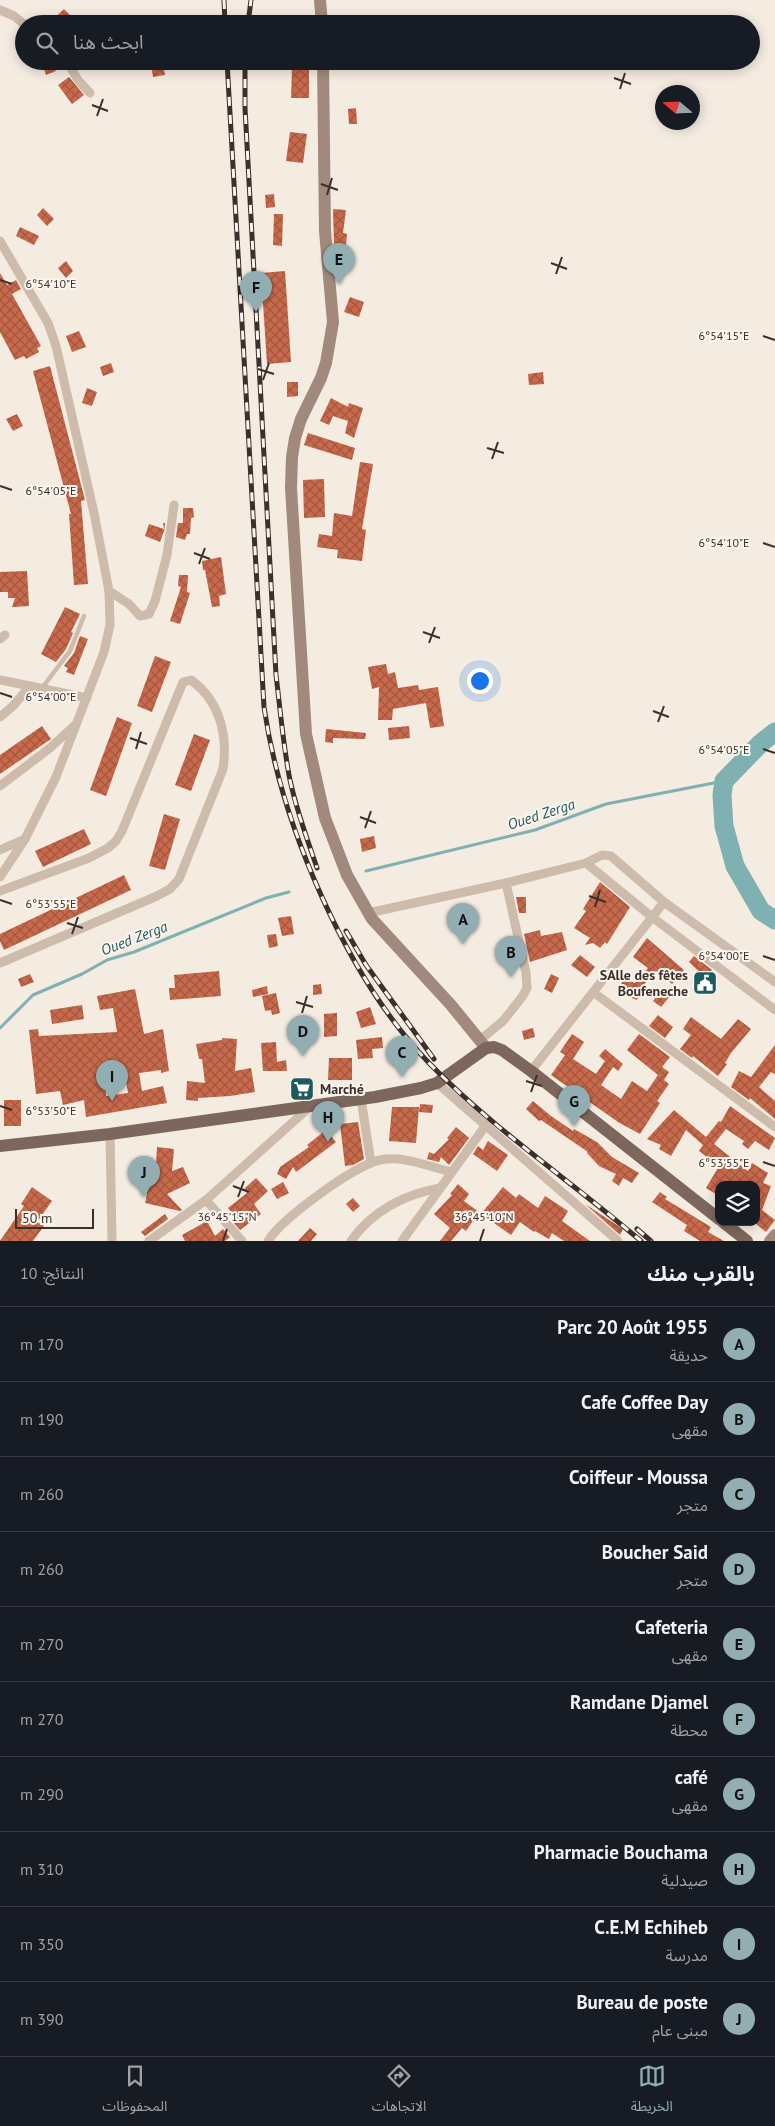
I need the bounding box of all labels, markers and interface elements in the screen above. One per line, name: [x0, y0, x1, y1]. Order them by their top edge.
search box: [15, 15, 760, 70]
icon: search: [33, 29, 61, 57]
text: ابحث هنا: [73, 30, 144, 54]
north arrow: [655, 85, 700, 130]
pin: E: [323, 243, 355, 284]
pin: F: [240, 271, 272, 312]
text: 6°54'10"E: [26, 276, 76, 291]
text: 6°54'15"E: [699, 328, 749, 343]
text: 6°54'05"E: [26, 483, 76, 498]
text: 6°54'10"E: [699, 535, 749, 550]
your location: [467, 668, 493, 694]
text: 6°54'00"E: [26, 689, 76, 704]
text: 6°54'05"E: [699, 742, 749, 757]
water label: Oued Zerga: [505, 794, 578, 834]
text: 6°53'55"E: [26, 896, 76, 911]
pin: A: [447, 903, 479, 944]
water label: Oued Zerga: [98, 916, 171, 959]
pin: B: [495, 936, 527, 977]
text: 6°54'00"E: [699, 948, 749, 963]
place label: SAlle des fêtes Boufeneche: [600, 966, 688, 1000]
public building icon: SAlle des fêtes Boufeneche: [692, 970, 718, 996]
pin: D: [287, 1015, 319, 1056]
pin: C: [386, 1036, 418, 1077]
pin: I: [96, 1060, 128, 1101]
supermarket icon: Marché: [289, 1076, 315, 1102]
place label: Marché: [320, 1080, 364, 1098]
pin: G: [558, 1085, 590, 1126]
pin: H: [312, 1101, 344, 1142]
text: 6°53'50"E: [26, 1103, 76, 1118]
text: 6°53'55"E: [699, 1155, 749, 1170]
pin: J: [128, 1156, 160, 1197]
map controls: [715, 1181, 760, 1226]
button: layers: [715, 1181, 760, 1226]
scale bar: [15, 1206, 94, 1229]
text: 50 m: [22, 1209, 52, 1227]
text: 36°45'15"N: [197, 1209, 257, 1224]
text: 36°45'10"N: [454, 1209, 514, 1224]
text: بالقرب منك: [647, 1260, 755, 1287]
text: النتائج: 10: [20, 1263, 84, 1283]
text: Parc 20 Août 1955: [557, 1315, 708, 1339]
text: 170 m: [20, 1334, 63, 1354]
text: A: [734, 1334, 744, 1354]
text: حديقة: [670, 1345, 708, 1365]
text: Cafe Coffee Day: [581, 1390, 708, 1414]
text: 190 m: [20, 1409, 63, 1429]
text: B: [734, 1409, 744, 1429]
text: مقهى: [672, 1420, 708, 1440]
text: Coiffeur - Moussa: [569, 1465, 708, 1489]
text: 260 m: [20, 1484, 63, 1504]
text: C: [735, 1484, 743, 1504]
text: متجر: [677, 1495, 708, 1515]
text: Boucher Said: [602, 1540, 708, 1564]
text: 260 m: [20, 1559, 63, 1579]
text: D: [734, 1559, 744, 1579]
text: متجر: [677, 1570, 708, 1590]
text: Cafeteria: [635, 1615, 708, 1639]
text: 270 m: [20, 1634, 63, 1654]
text: E: [735, 1634, 743, 1654]
text: مقهى: [672, 1645, 708, 1665]
text: Ramdane Djamel: [570, 1690, 708, 1714]
text: 270 m: [20, 1709, 63, 1729]
text: F: [735, 1709, 743, 1729]
text: محطة: [670, 1720, 708, 1740]
text: café: [675, 1765, 708, 1789]
text: 290 m: [20, 1784, 63, 1804]
text: G: [734, 1784, 744, 1804]
text: مقهى: [672, 1795, 708, 1815]
text: Pharmacie Bouchama: [534, 1840, 708, 1864]
text: 310 m: [20, 1859, 63, 1879]
text: H: [734, 1859, 744, 1879]
text: صيدلية: [661, 1870, 708, 1890]
text: C.E.M Echiheb: [594, 1915, 708, 1939]
text: 350 m: [20, 1934, 63, 1954]
text: I: [737, 1934, 741, 1954]
text: مدرسة: [665, 1945, 708, 1965]
text: Bureau de poste: [576, 1990, 708, 2014]
text: 390 m: [20, 2009, 63, 2029]
text: J: [736, 2009, 742, 2029]
text: مبنى عام: [652, 2020, 708, 2040]
tab: المحفوظات: [102, 2062, 167, 2121]
tab: الاتجاهات: [372, 2062, 426, 2121]
tab: الخريطة: [631, 2062, 673, 2121]

